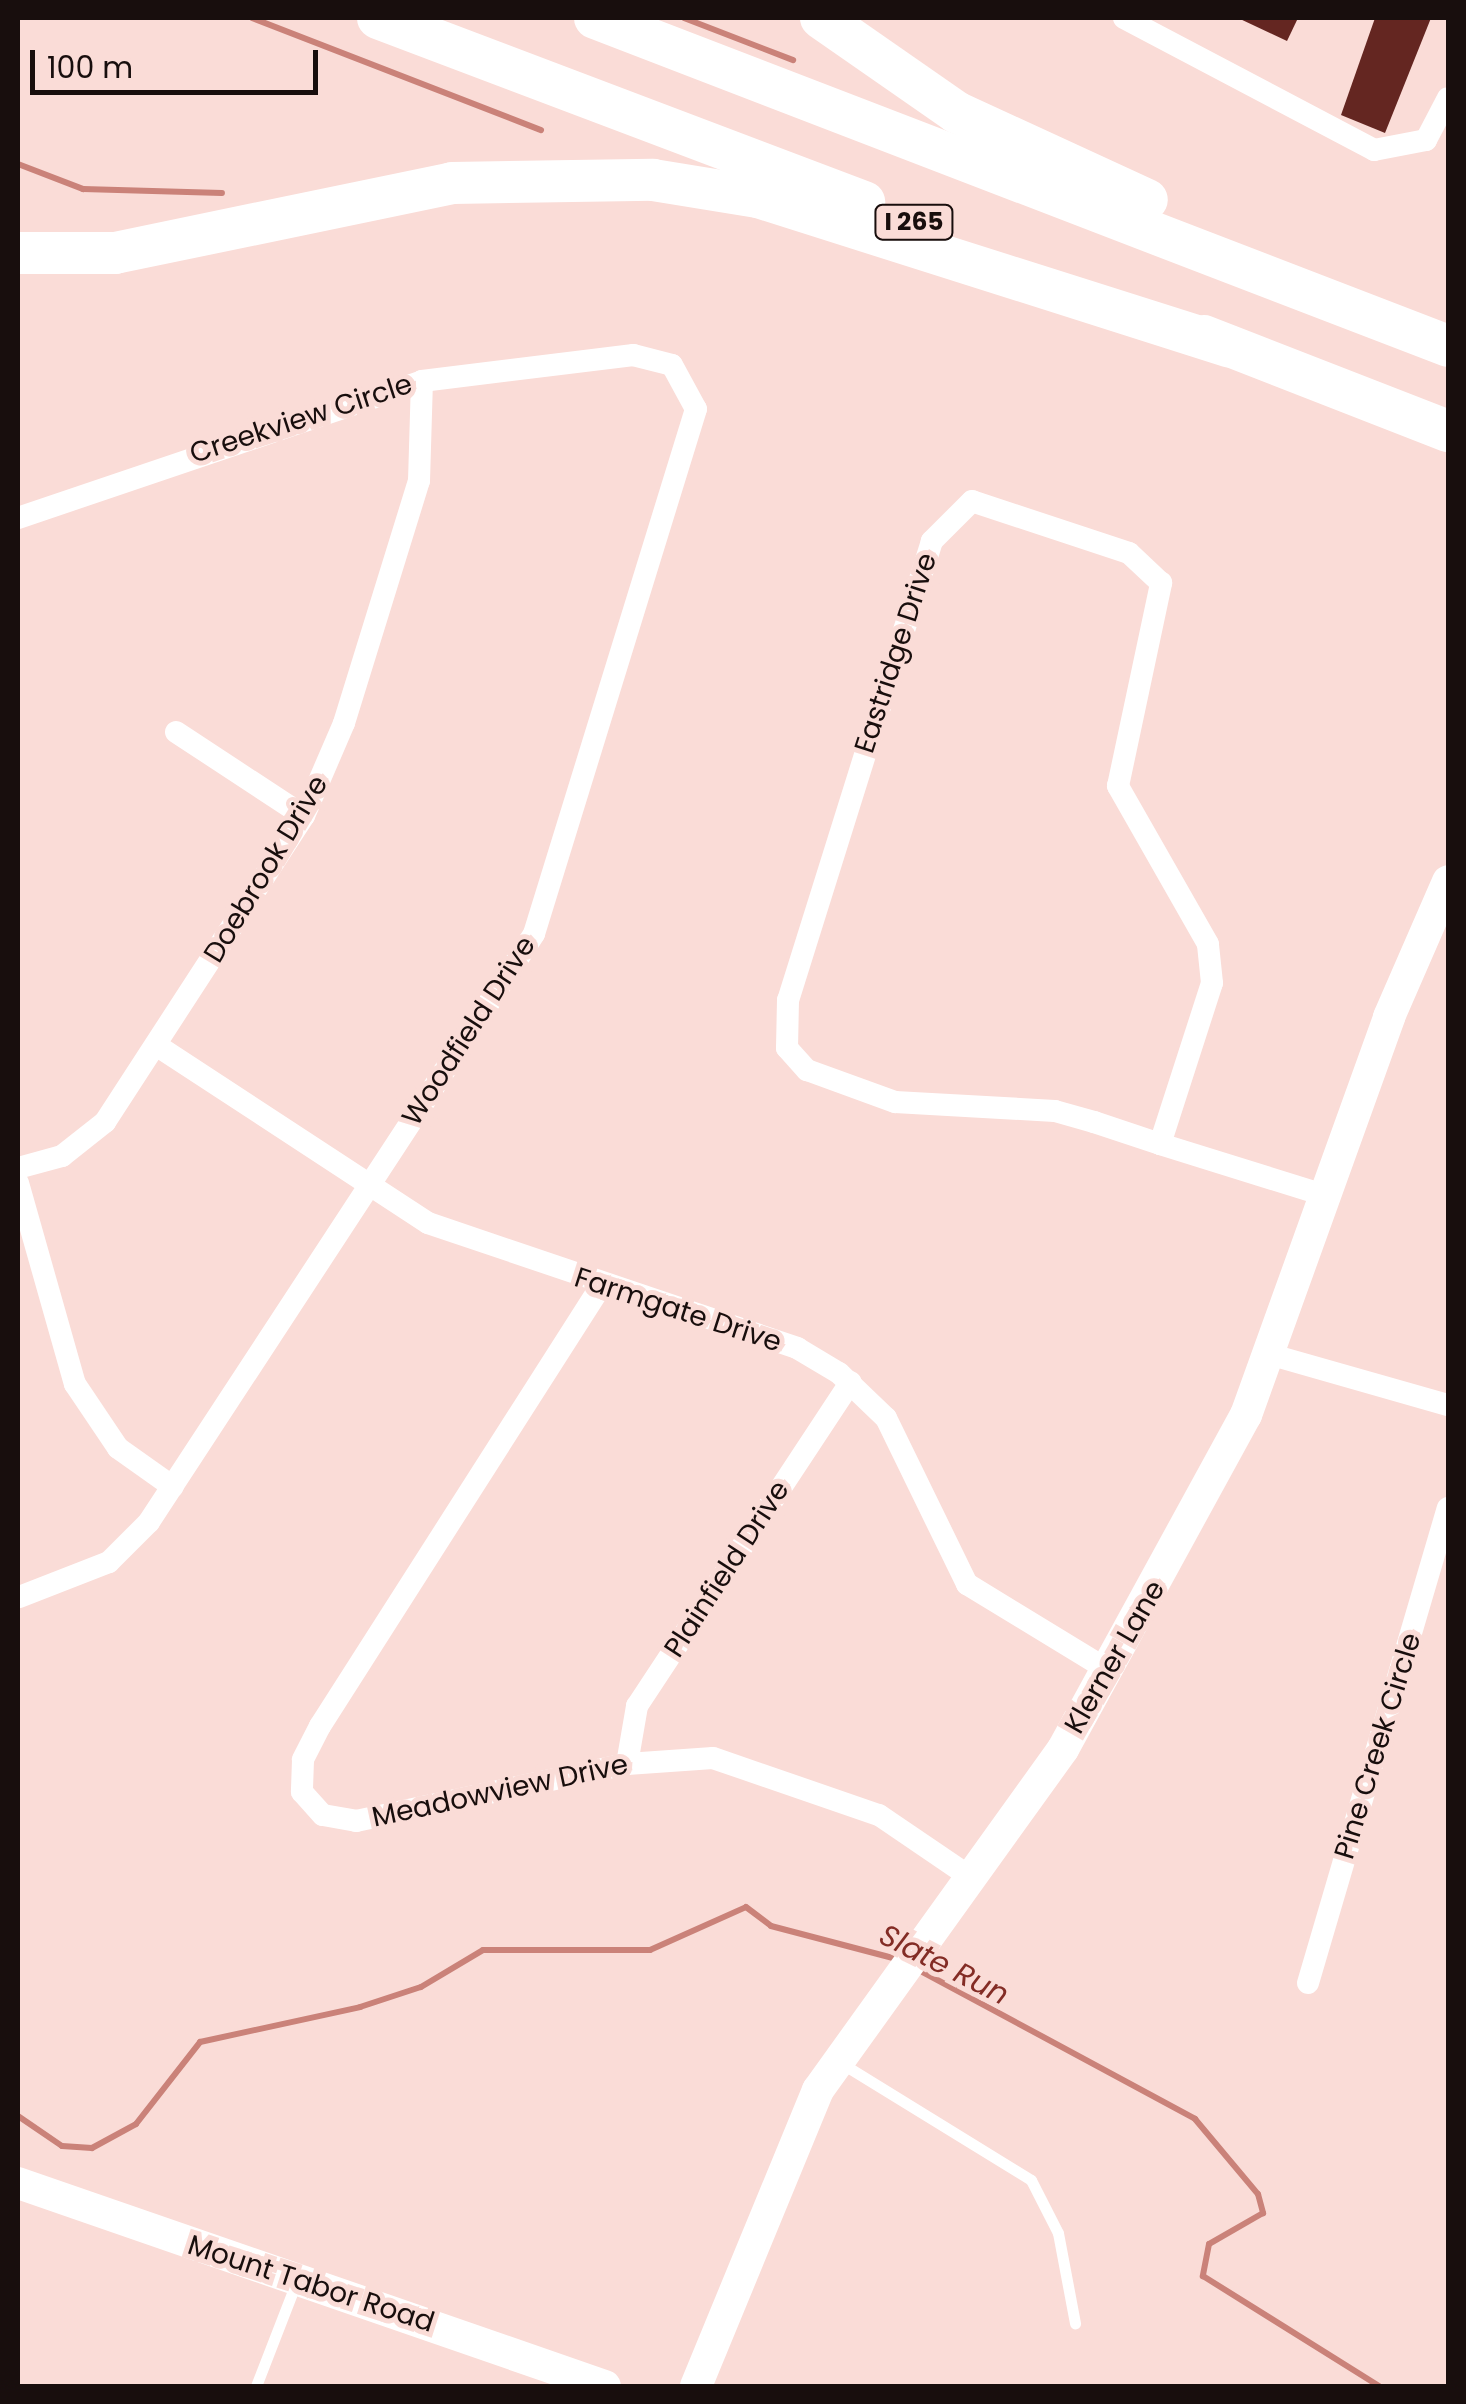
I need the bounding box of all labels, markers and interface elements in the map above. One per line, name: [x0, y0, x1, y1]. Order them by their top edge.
scale bar: [35, 30, 322, 92]
text: 100 m: [47, 46, 133, 89]
road number: I 265: [874, 202, 954, 242]
street label: Creekview Circle: [186, 367, 416, 471]
street label: Eastridge Drive: [848, 549, 944, 757]
street label: Doebrook Drive: [197, 769, 335, 969]
street label: Woodfield Drive: [395, 930, 543, 1132]
street label: Farmgate Drive: [570, 1261, 786, 1359]
street label: Plainfield Drive: [657, 1474, 797, 1664]
street label: Klerner Lane: [1058, 1575, 1172, 1739]
street label: Pine Creek Circle: [1328, 1629, 1428, 1863]
street label: Meadowview Drive: [369, 1747, 631, 1835]
water label: Slate Run: [873, 1917, 1015, 2013]
street label: Mount Tabor Road: [184, 2228, 438, 2340]

